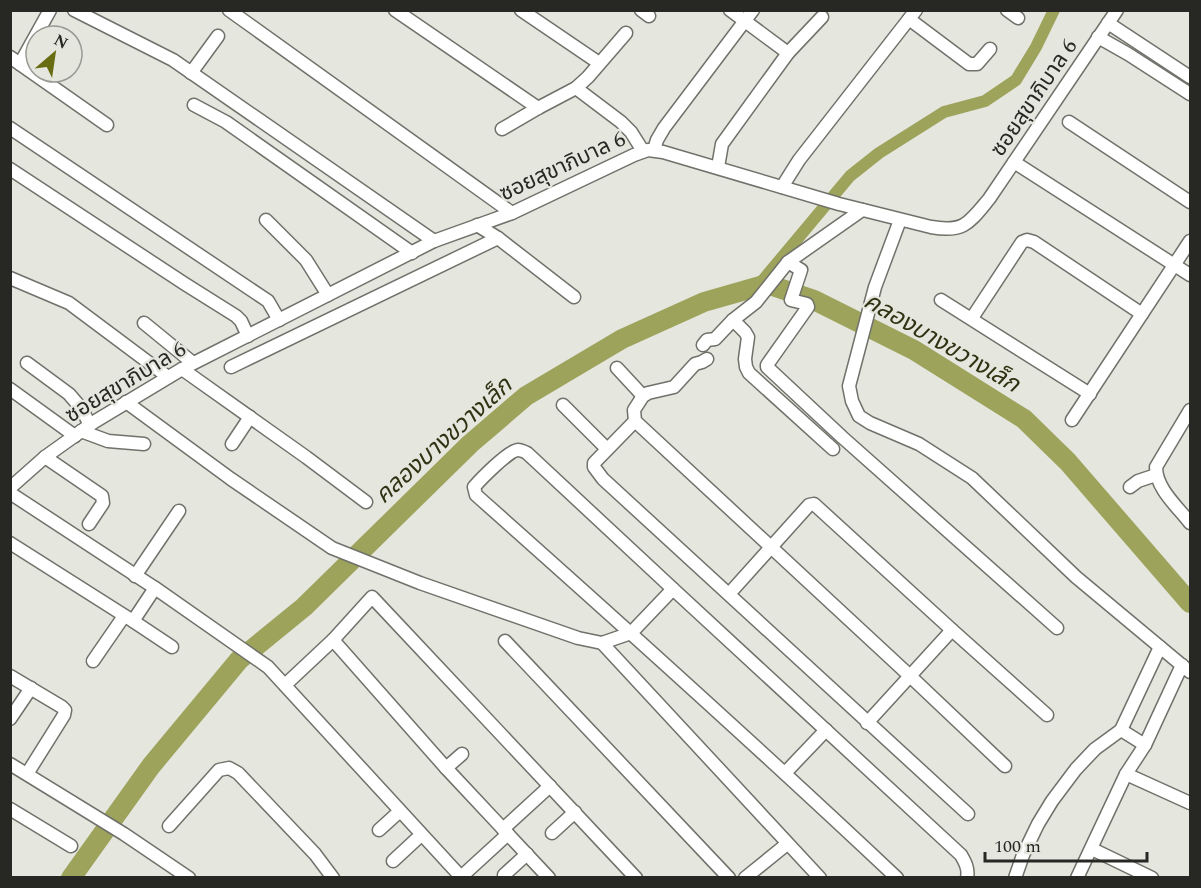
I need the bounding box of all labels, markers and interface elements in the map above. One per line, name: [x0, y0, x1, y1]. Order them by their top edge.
north arrow: [24, 24, 84, 84]
text: N: [49, 28, 72, 55]
street label: ซอยสุขาภิบาล 6: [983, 32, 1086, 163]
street label: ซอยสุขาภิบาล 6: [494, 123, 631, 210]
water label: คลองบางขวางเล็ก: [857, 284, 1028, 403]
street label: ซอยสุขาภิบาล 6: [59, 333, 193, 431]
water label: คลองบางขวางเล็ก: [367, 368, 522, 513]
scale bar: [985, 825, 1147, 863]
text: 100 m: [994, 833, 1041, 860]

